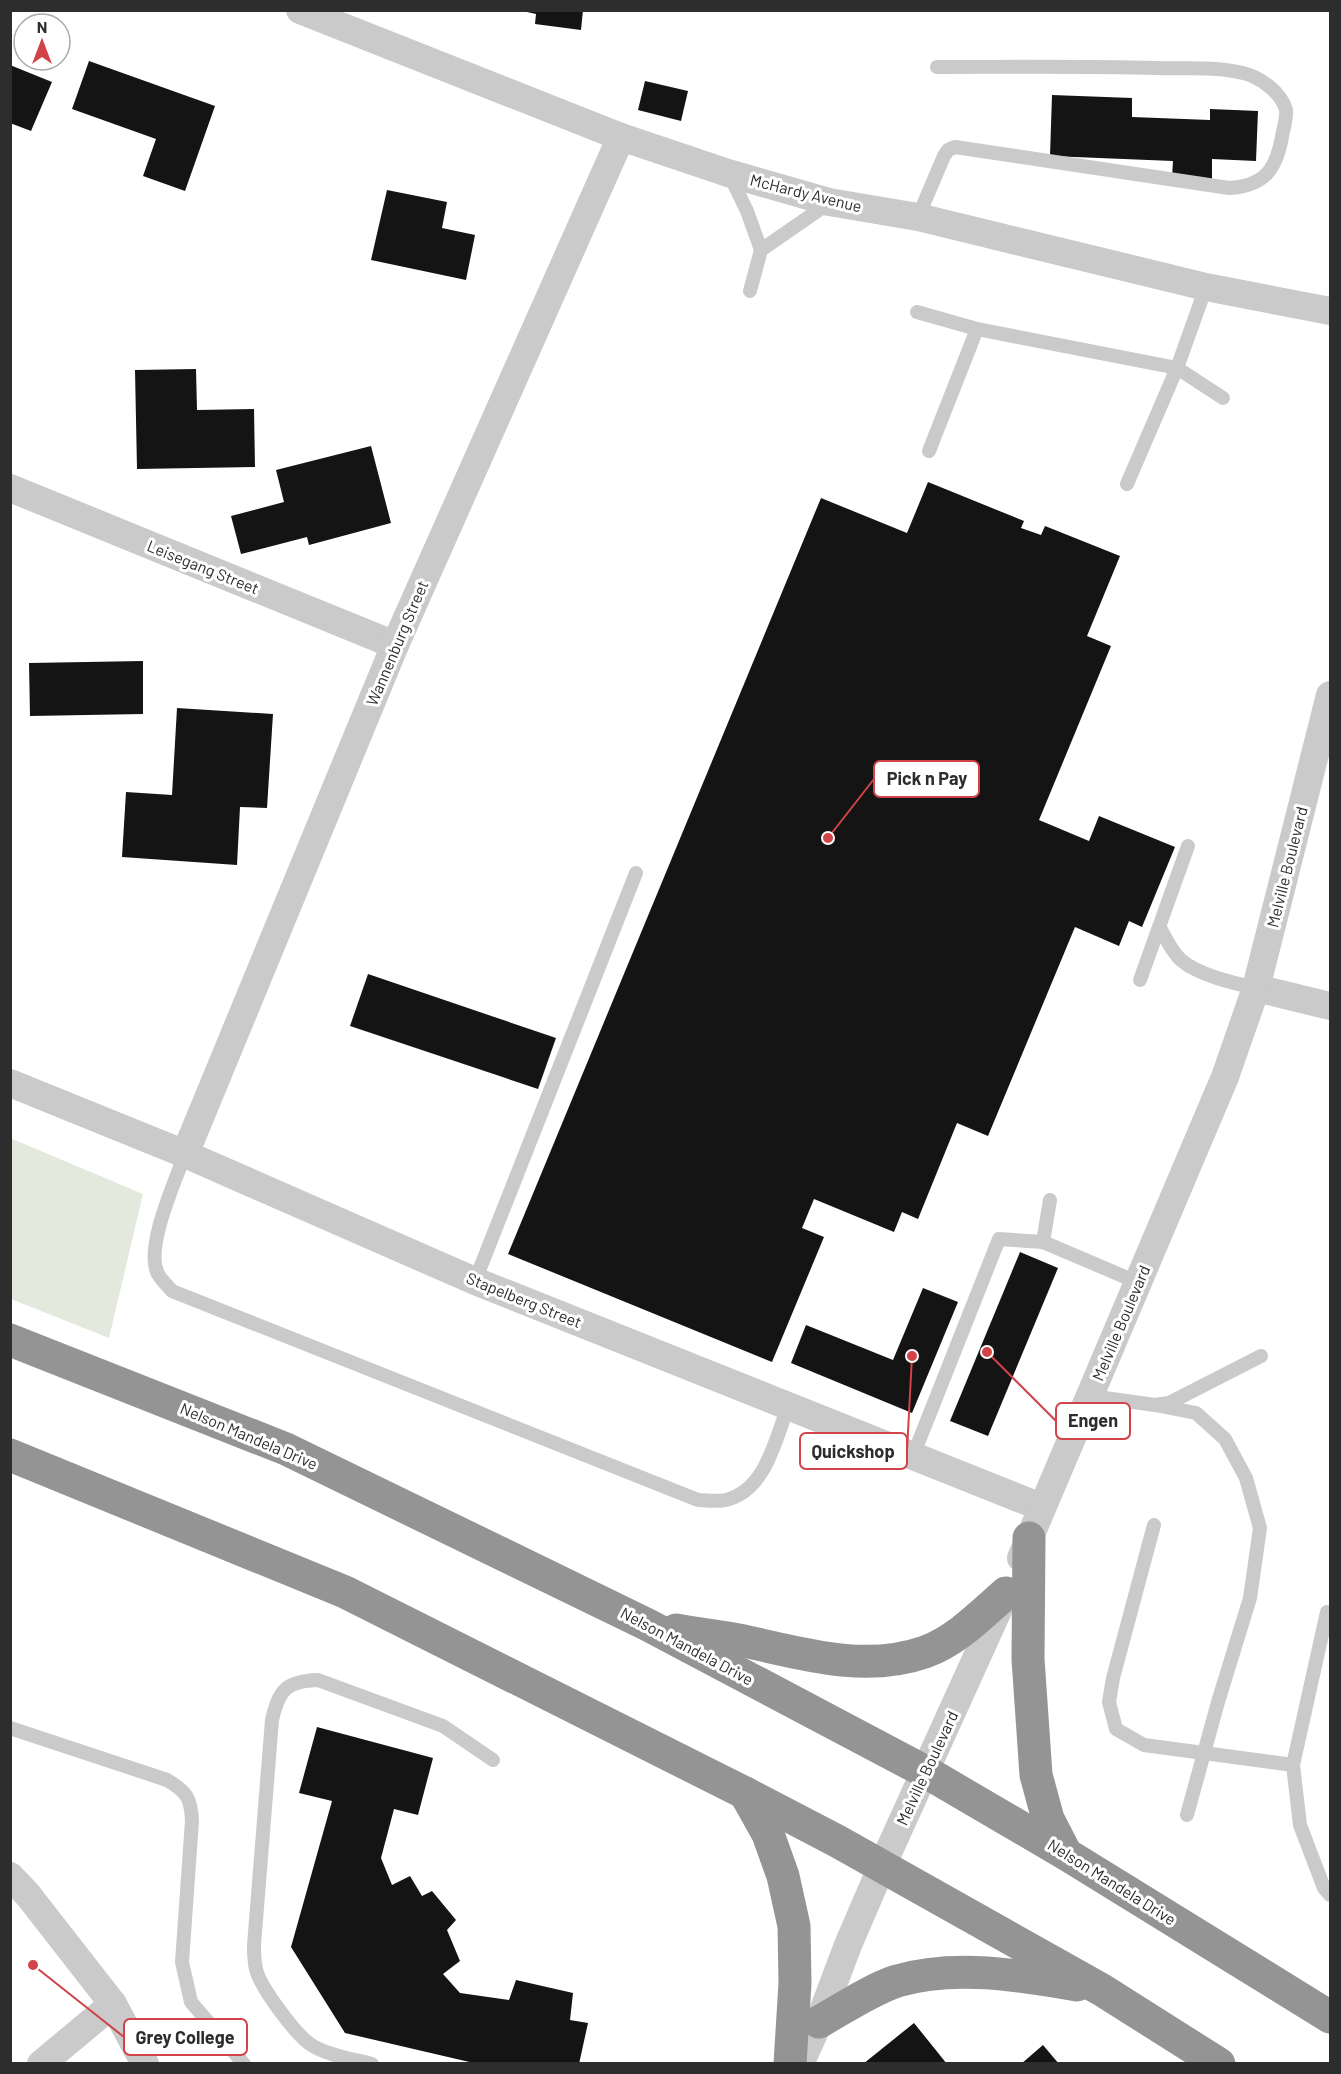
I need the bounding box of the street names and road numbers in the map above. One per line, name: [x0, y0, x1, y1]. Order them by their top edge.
street label: McHardy Avenue: [748, 169, 864, 216]
street label: Leisegang Street: [145, 535, 262, 598]
street label: Wannenburg Street: [362, 577, 431, 708]
street label: Melville Boulevard: [1262, 805, 1311, 929]
street label: Melville Boulevard: [1088, 1262, 1153, 1384]
street label: Stapelberg Street: [464, 1268, 585, 1331]
street label: Nelson Mandela Drive: [178, 1398, 321, 1473]
street label: Nelson Mandela Drive: [618, 1603, 757, 1689]
street label: Melville Boulevard: [892, 1708, 961, 1828]
street label: Nelson Mandela Drive: [1045, 1834, 1180, 1929]

